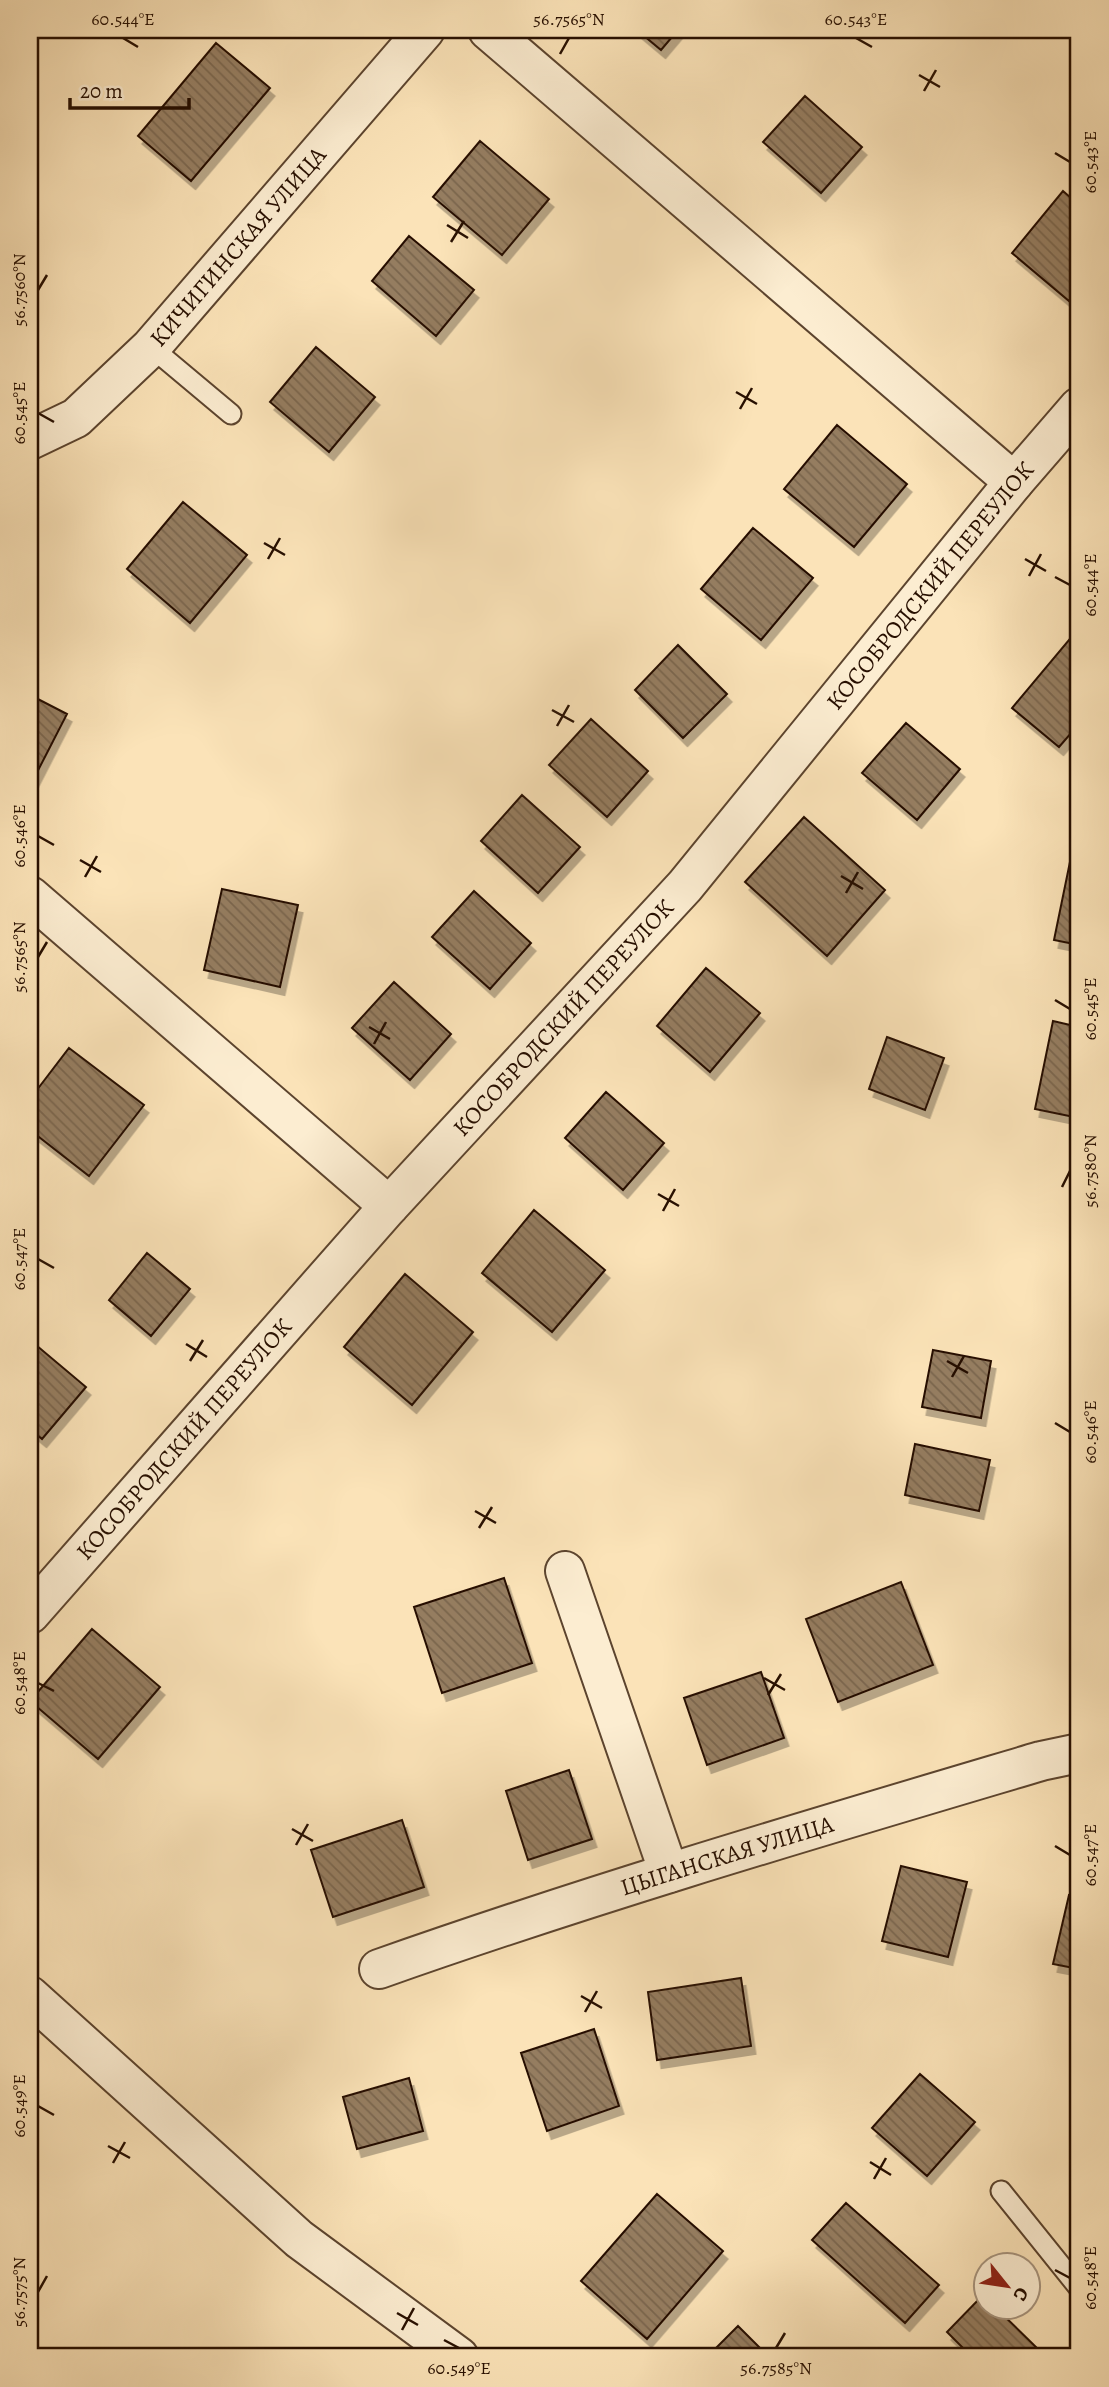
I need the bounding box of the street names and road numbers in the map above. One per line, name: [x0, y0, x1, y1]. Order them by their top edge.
street label: КИЧИГИНСКАЯ УЛИЦА: [142, 139, 334, 354]
street label: КОСОБРОДСКИЙ ПЕРЕУЛОК: [819, 454, 1041, 717]
street label: КОСОБРОДСКИЙ ПЕРЕУЛОК: [446, 892, 681, 1143]
street label: КОСОБРОДСКИЙ ПЕРЕУЛОК: [69, 1311, 299, 1567]
street label: ЦЫГАНСКАЯ УЛИЦА: [616, 1807, 838, 1903]

